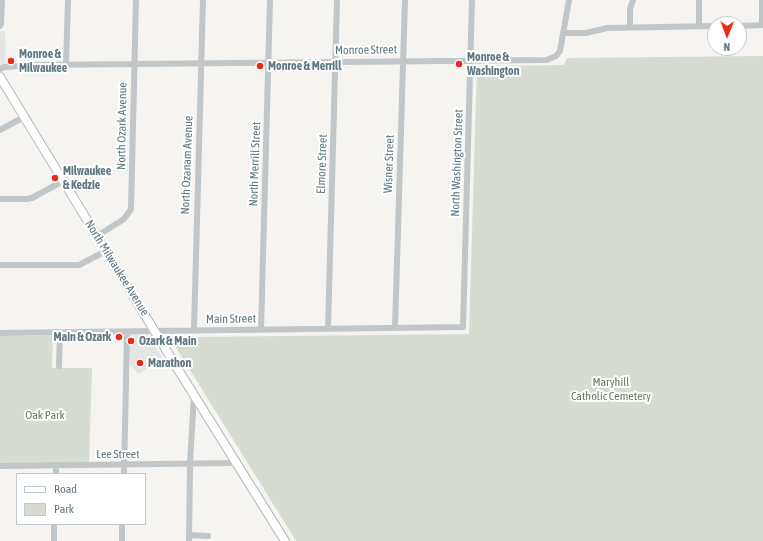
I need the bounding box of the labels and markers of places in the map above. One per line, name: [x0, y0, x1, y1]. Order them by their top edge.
place label: Monroe & Milwaukee: [19, 47, 67, 75]
place label: Monroe & Washington: [467, 50, 520, 78]
marker: Monroe & Milwaukee: [6, 56, 16, 66]
place label: Monroe & Merrill: [268, 59, 341, 73]
marker: Monroe & Washington: [454, 59, 464, 69]
marker: Monroe & Merrill: [255, 61, 265, 71]
place label: Milwaukee & Kedzie: [63, 164, 111, 192]
marker: Milwaukee & Kedzie: [50, 173, 60, 183]
place label: Main & Ozark: [54, 330, 111, 344]
marker: Main & Ozark: [114, 332, 124, 342]
place label: Ozark & Main: [139, 334, 196, 348]
marker: Ozark & Main: [126, 336, 136, 346]
place label: Marathon: [148, 356, 191, 370]
marker: Marathon: [135, 358, 145, 368]

